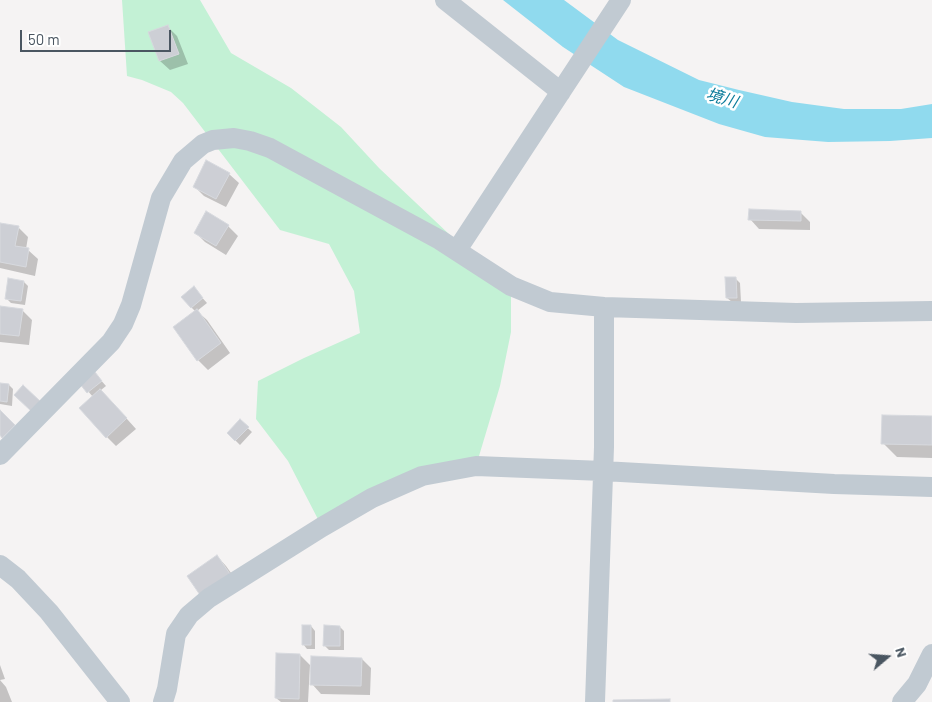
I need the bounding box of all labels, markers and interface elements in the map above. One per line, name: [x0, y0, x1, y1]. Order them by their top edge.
scale bar: [22, 20, 174, 52]
text: 50 m: [28, 30, 60, 48]
water label: 境川: [704, 84, 740, 112]
north arrow: [862, 632, 912, 682]
text: N: [892, 645, 911, 659]

